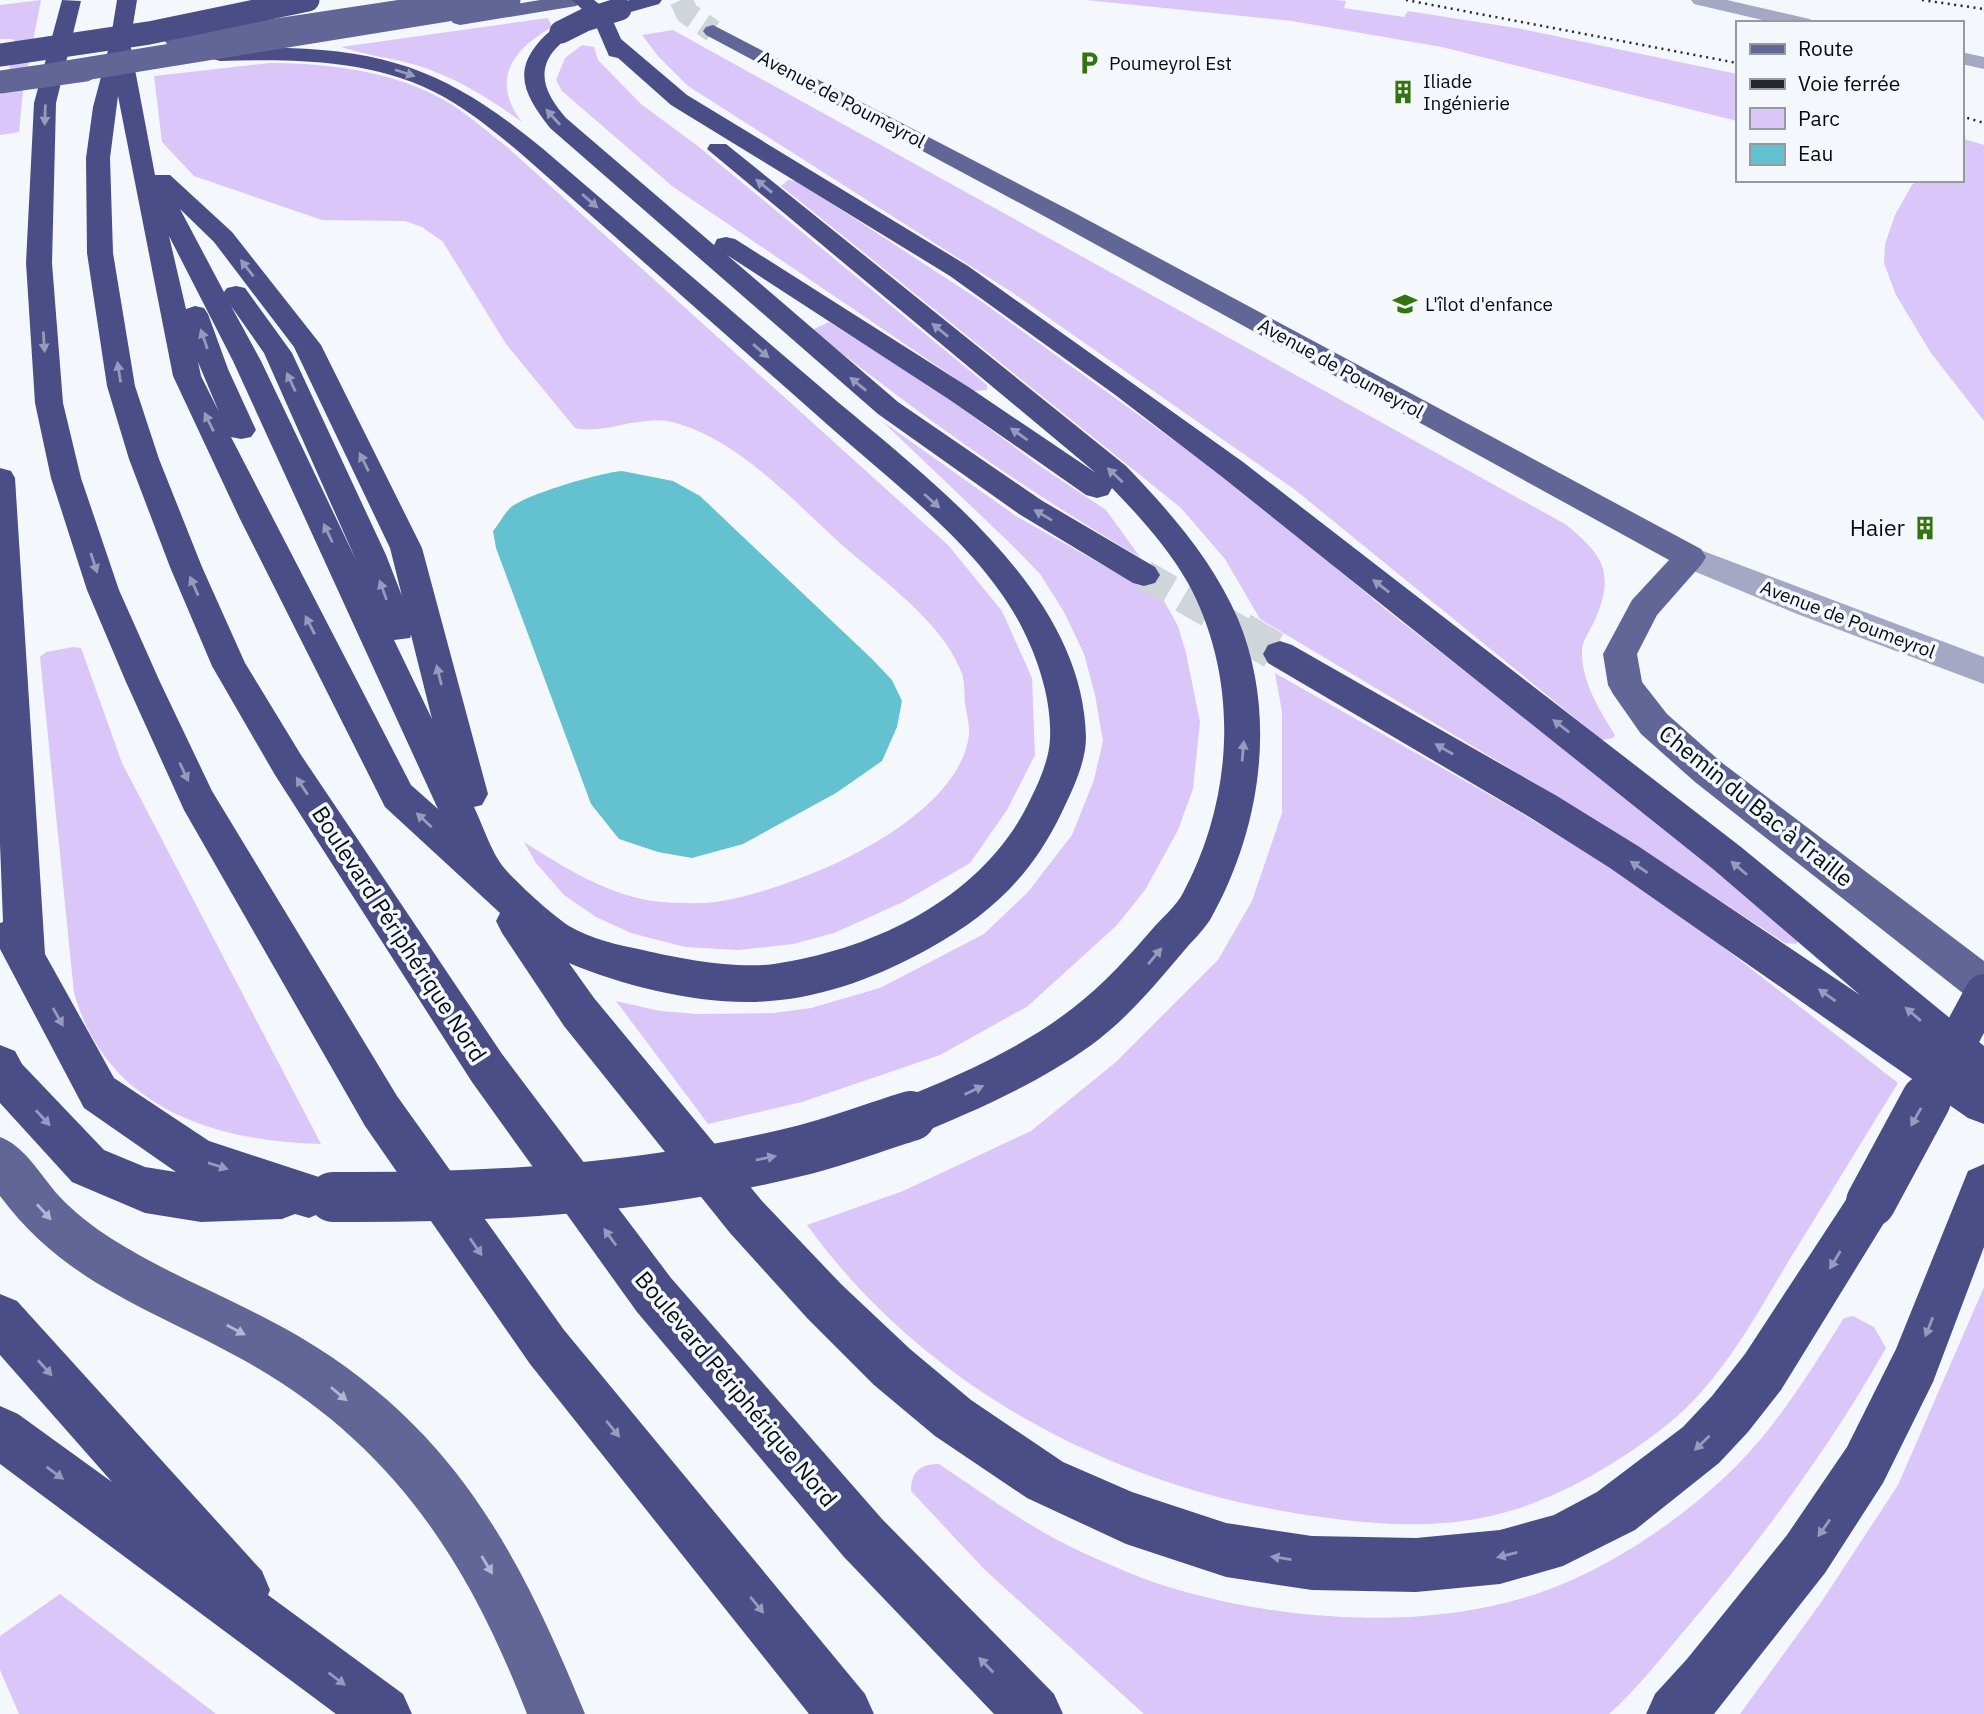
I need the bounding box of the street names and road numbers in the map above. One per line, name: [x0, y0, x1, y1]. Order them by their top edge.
street label: Avenue de Poumeyrol: [754, 45, 930, 153]
street label: Avenue de Poumeyrol: [1254, 313, 1428, 423]
street label: Avenue de Poumeyrol: [1757, 575, 1939, 663]
street label: Chemin du Bac à Traille: [1653, 718, 1860, 893]
street label: Boulevard Périphérique Nord: [306, 800, 494, 1067]
street label: Boulevard Périphérique Nord: [629, 1264, 844, 1512]

